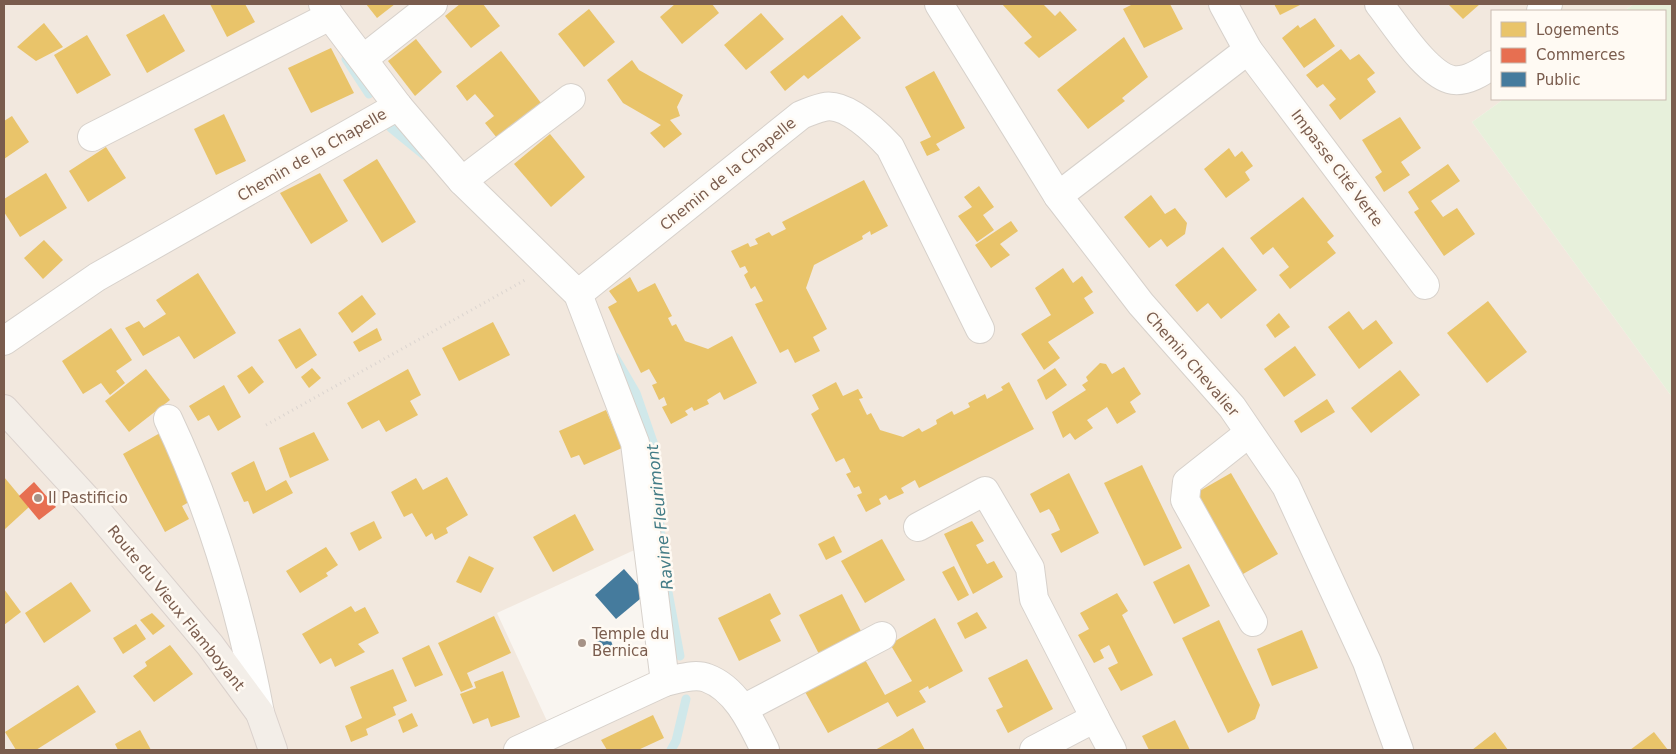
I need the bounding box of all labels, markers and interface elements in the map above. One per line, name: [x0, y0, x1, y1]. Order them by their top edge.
legend: [1491, 10, 1666, 100]
text: Logements: [1536, 21, 1619, 39]
text: Commerces: [1536, 46, 1625, 64]
text: Public: [1536, 71, 1580, 89]
street label: Chemin de la Chapelle: [234, 105, 390, 205]
street label: Impasse Cité Verte: [1287, 106, 1387, 230]
street label: Chemin de la Chapelle: [657, 114, 799, 234]
street label: Chemin Chevalier: [1141, 308, 1243, 421]
water label: Ravine Fleurimont: [643, 443, 677, 591]
place label: Il Pastificio: [48, 489, 128, 507]
marker: Il Pastificio: [32, 492, 44, 504]
street label: Route du Vieux Flamboyant: [104, 522, 248, 694]
place label: Temple du Bernica: [591, 625, 669, 660]
marker: Temple du Bernica: [576, 637, 588, 649]

